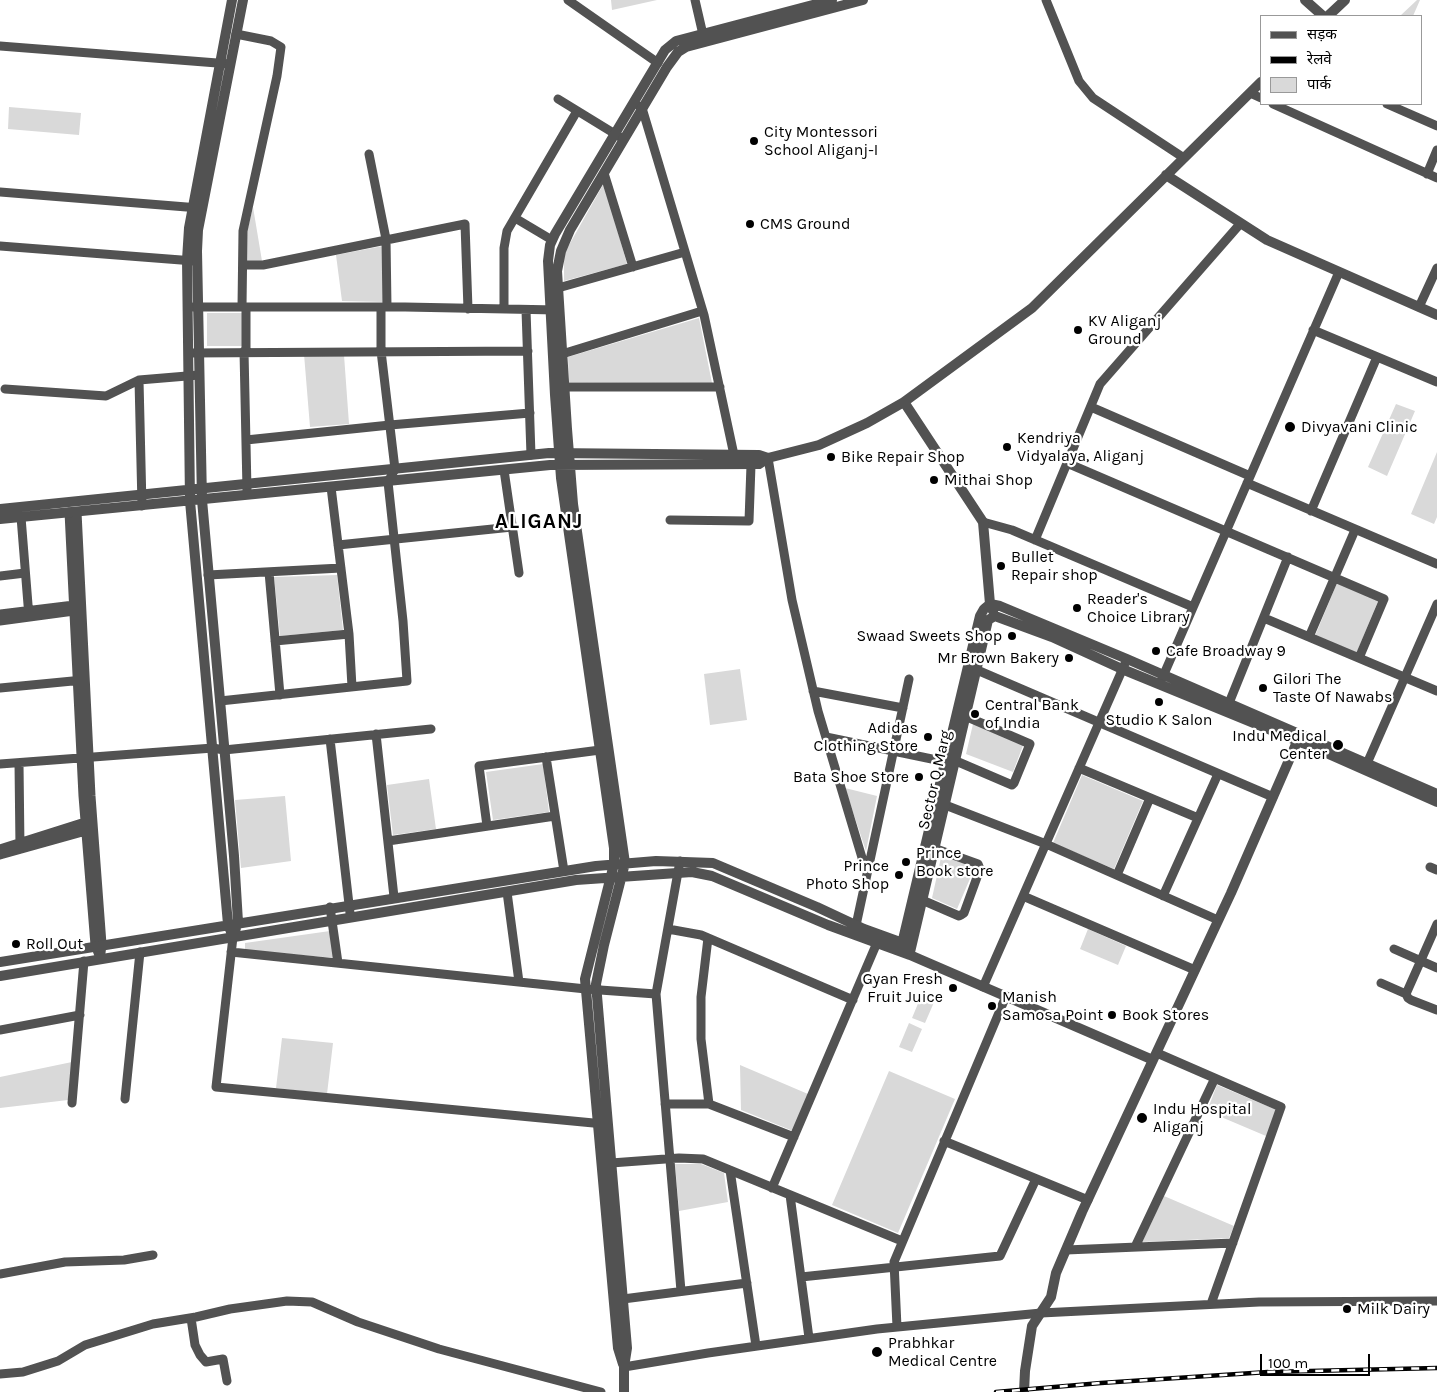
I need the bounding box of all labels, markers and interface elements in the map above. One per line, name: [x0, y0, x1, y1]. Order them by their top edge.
legend: [1260, 15, 1422, 105]
text: सड़क: [1307, 25, 1337, 43]
text: रेलवे: [1307, 50, 1332, 68]
text: पार्क: [1307, 75, 1331, 93]
place label: City Montessori School Aliganj-I: [764, 122, 878, 160]
marker: City Montessori School Aliganj-I: [748, 135, 760, 147]
place label: CMS Ground: [760, 214, 850, 234]
marker: CMS Ground: [744, 218, 756, 230]
place label: KV Aliganj Ground: [1088, 311, 1161, 349]
marker: KV Aliganj Ground: [1072, 324, 1084, 336]
place label: Divyavani Clinic: [1301, 417, 1417, 437]
marker: Divyavani Clinic: [1283, 420, 1297, 434]
place label: Kendriya Vidyalaya, Aliganj: [1017, 428, 1144, 466]
marker: Kendriya Vidyalaya, Aliganj: [1001, 441, 1013, 453]
place label: Bike Repair Shop: [841, 447, 965, 467]
marker: Bike Repair Shop: [825, 451, 837, 463]
place label: Mithai Shop: [944, 470, 1033, 490]
marker: Mithai Shop: [928, 474, 940, 486]
district label: ALIGANJ: [494, 509, 584, 535]
place label: Bullet Repair shop: [1011, 547, 1098, 585]
marker: Bullet Repair shop: [995, 560, 1007, 572]
place label: Reader's Choice Library: [1087, 589, 1190, 627]
marker: Reader's Choice Library: [1071, 602, 1083, 614]
place label: Swaad Sweets Shop: [856, 626, 1002, 646]
marker: Swaad Sweets Shop: [1006, 630, 1018, 642]
place label: Cafe Broadway 9: [1166, 641, 1286, 661]
marker: Cafe Broadway 9: [1150, 645, 1162, 657]
place label: Mr Brown Bakery: [937, 648, 1059, 668]
marker: Mr Brown Bakery: [1063, 652, 1075, 664]
place label: Gilori The Taste Of Nawabs: [1273, 669, 1393, 707]
marker: Gilori The Taste Of Nawabs: [1257, 682, 1269, 694]
place label: Central Bank of India: [985, 695, 1079, 733]
marker: Studio K Salon: [1153, 696, 1165, 708]
marker: Central Bank of India: [969, 708, 981, 720]
place label: Studio K Salon: [1105, 710, 1213, 730]
place label: Adidas Clothing Store: [814, 718, 918, 756]
place label: Indu Medical Center: [1232, 726, 1327, 764]
street label: Sector Q Marg: [914, 728, 956, 832]
marker: Adidas Clothing Store: [922, 731, 934, 743]
marker: Indu Medical Center: [1331, 738, 1345, 752]
place label: Bata Shoe Store: [793, 767, 909, 787]
marker: Bata Shoe Store: [913, 771, 925, 783]
place label: Prince Book store: [916, 843, 993, 881]
place label: Prince Photo Shop: [806, 856, 889, 894]
marker: Prince Book store: [900, 856, 912, 868]
marker: Prince Photo Shop: [893, 869, 905, 881]
place label: Roll Out: [26, 934, 83, 954]
marker: Roll Out: [10, 938, 22, 950]
place label: Gyan Fresh Fruit Juice: [863, 969, 943, 1007]
marker: Gyan Fresh Fruit Juice: [947, 982, 959, 994]
place label: Manish Samosa Point: [1002, 987, 1103, 1025]
marker: Manish Samosa Point: [986, 1000, 998, 1012]
place label: Book Stores: [1122, 1005, 1209, 1025]
marker: Book Stores: [1106, 1009, 1118, 1021]
place label: Indu Hospital Aliganj: [1153, 1099, 1251, 1137]
marker: Indu Hospital Aliganj: [1135, 1111, 1149, 1125]
place label: Milk Dairy: [1357, 1299, 1430, 1319]
marker: Milk Dairy: [1341, 1303, 1353, 1315]
place label: Prabhkar Medical Centre: [888, 1333, 997, 1371]
scale bar: [1262, 1344, 1372, 1376]
marker: Prabhkar Medical Centre: [870, 1345, 884, 1359]
text: 100 m: [1268, 1354, 1308, 1372]

